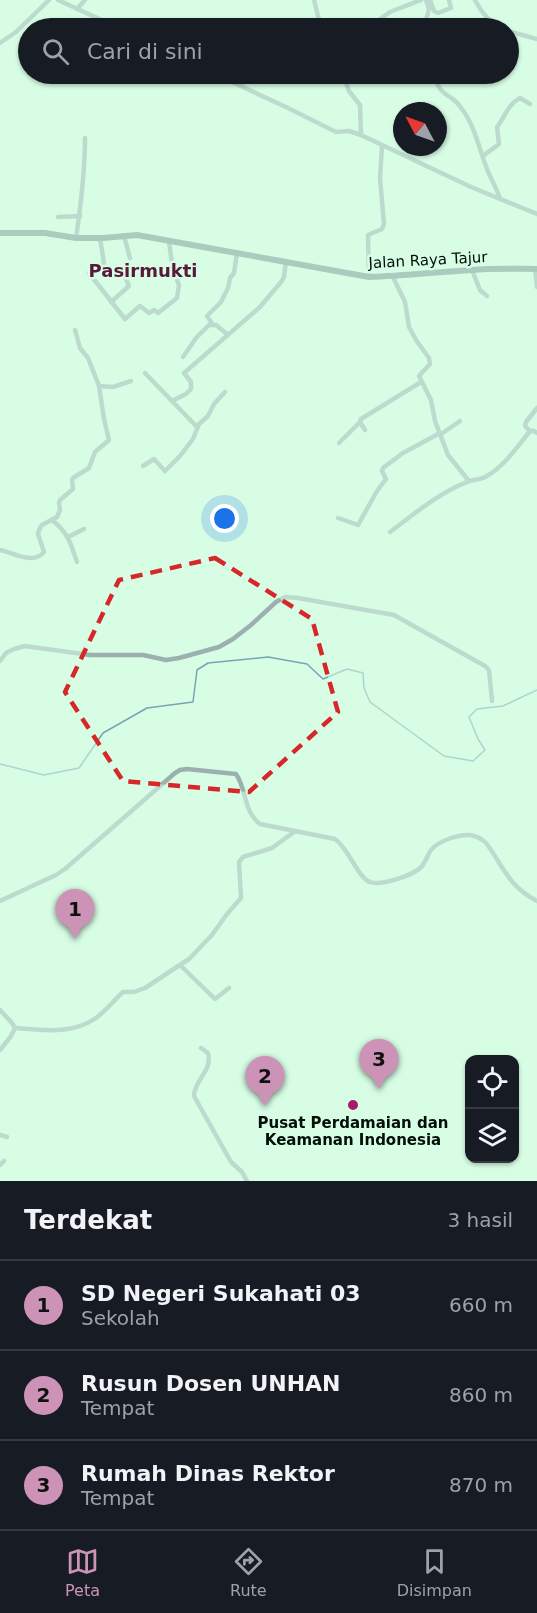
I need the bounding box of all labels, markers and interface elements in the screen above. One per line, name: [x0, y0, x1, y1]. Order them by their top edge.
search box: [18, 18, 519, 84]
icon: search: [39, 35, 72, 68]
text: Cari di sini: [87, 39, 203, 64]
north arrow: [393, 102, 447, 156]
street label: Jalan Raya Tajur: [367, 248, 489, 272]
district label: Pasirmukti: [89, 260, 197, 281]
your location: [210, 504, 239, 533]
pin: 1: [56, 890, 94, 939]
pin: 3: [360, 1040, 398, 1089]
map controls: [465, 1055, 519, 1163]
button: locate: [465, 1055, 519, 1109]
pin: 2: [246, 1056, 284, 1106]
marker: Pusat Perdamaian dan Keamanan Indonesia: [346, 1098, 360, 1112]
button: layers: [465, 1109, 519, 1163]
place label: Pusat Perdamaian dan Keamanan Indonesia: [258, 1114, 449, 1149]
text: Terdekat: [24, 1205, 152, 1235]
text: 3 hasil: [447, 1208, 513, 1232]
text: SD Negeri Sukahati 03: [81, 1281, 361, 1306]
text: 1: [37, 1293, 50, 1317]
text: 660 m: [449, 1293, 513, 1317]
text: Sekolah: [81, 1306, 160, 1330]
text: Rusun Dosen UNHAN: [81, 1371, 341, 1396]
text: 2: [37, 1383, 50, 1407]
text: 860 m: [449, 1383, 513, 1407]
text: Tempat: [81, 1396, 154, 1420]
text: Rumah Dinas Rektor: [81, 1461, 335, 1486]
text: 3: [37, 1473, 50, 1497]
text: 870 m: [449, 1473, 513, 1497]
text: Tempat: [81, 1486, 154, 1510]
tab: Peta: [65, 1545, 100, 1600]
tab: Rute: [230, 1545, 267, 1600]
tab: Disimpan: [397, 1545, 472, 1600]

